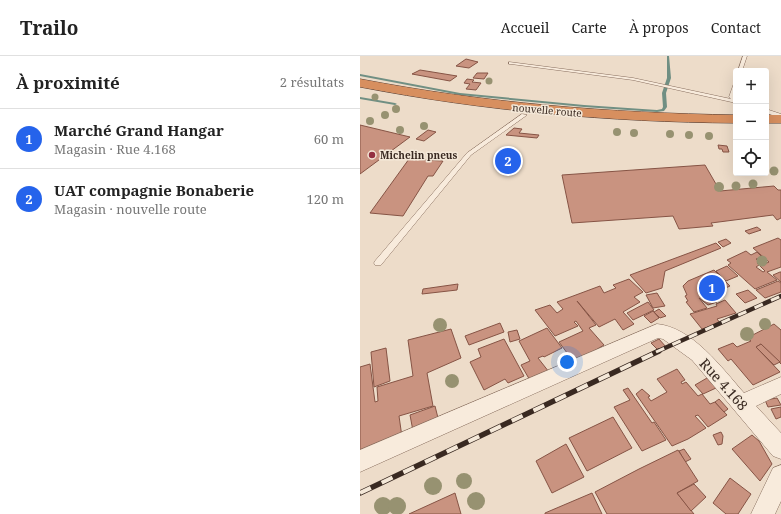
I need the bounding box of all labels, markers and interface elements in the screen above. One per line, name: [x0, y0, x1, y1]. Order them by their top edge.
text: Trailo: [20, 15, 78, 41]
text: Accueil: [501, 18, 549, 37]
text: Carte: [571, 18, 607, 37]
text: À propos: [629, 18, 689, 37]
text: Contact: [711, 18, 761, 37]
map controls: [733, 68, 769, 176]
button: +: [733, 68, 769, 104]
text: À proximité: [16, 71, 120, 94]
text: 2 résultats: [280, 73, 344, 91]
street label: nouvelle route: [512, 100, 582, 120]
button: −: [733, 104, 769, 140]
text: Marché Grand Hangar: [54, 120, 224, 140]
text: 1: [25, 130, 33, 148]
text: 60 m: [314, 130, 344, 148]
text: Magasin · Rue 4.168: [54, 140, 176, 158]
button: locate: [733, 140, 769, 176]
pin: 2: [495, 146, 521, 176]
place label: Michelin pneus: [380, 148, 458, 162]
marker: Michelin pneus: [367, 150, 377, 160]
text: UAT compagnie Bonaberie: [54, 180, 254, 200]
text: 2: [25, 190, 33, 208]
text: 120 m: [307, 190, 344, 208]
text: Magasin · nouvelle route: [54, 200, 207, 218]
pin: 1: [699, 273, 725, 303]
your location: [557, 352, 577, 372]
street label: Rue 4.168: [696, 354, 753, 414]

